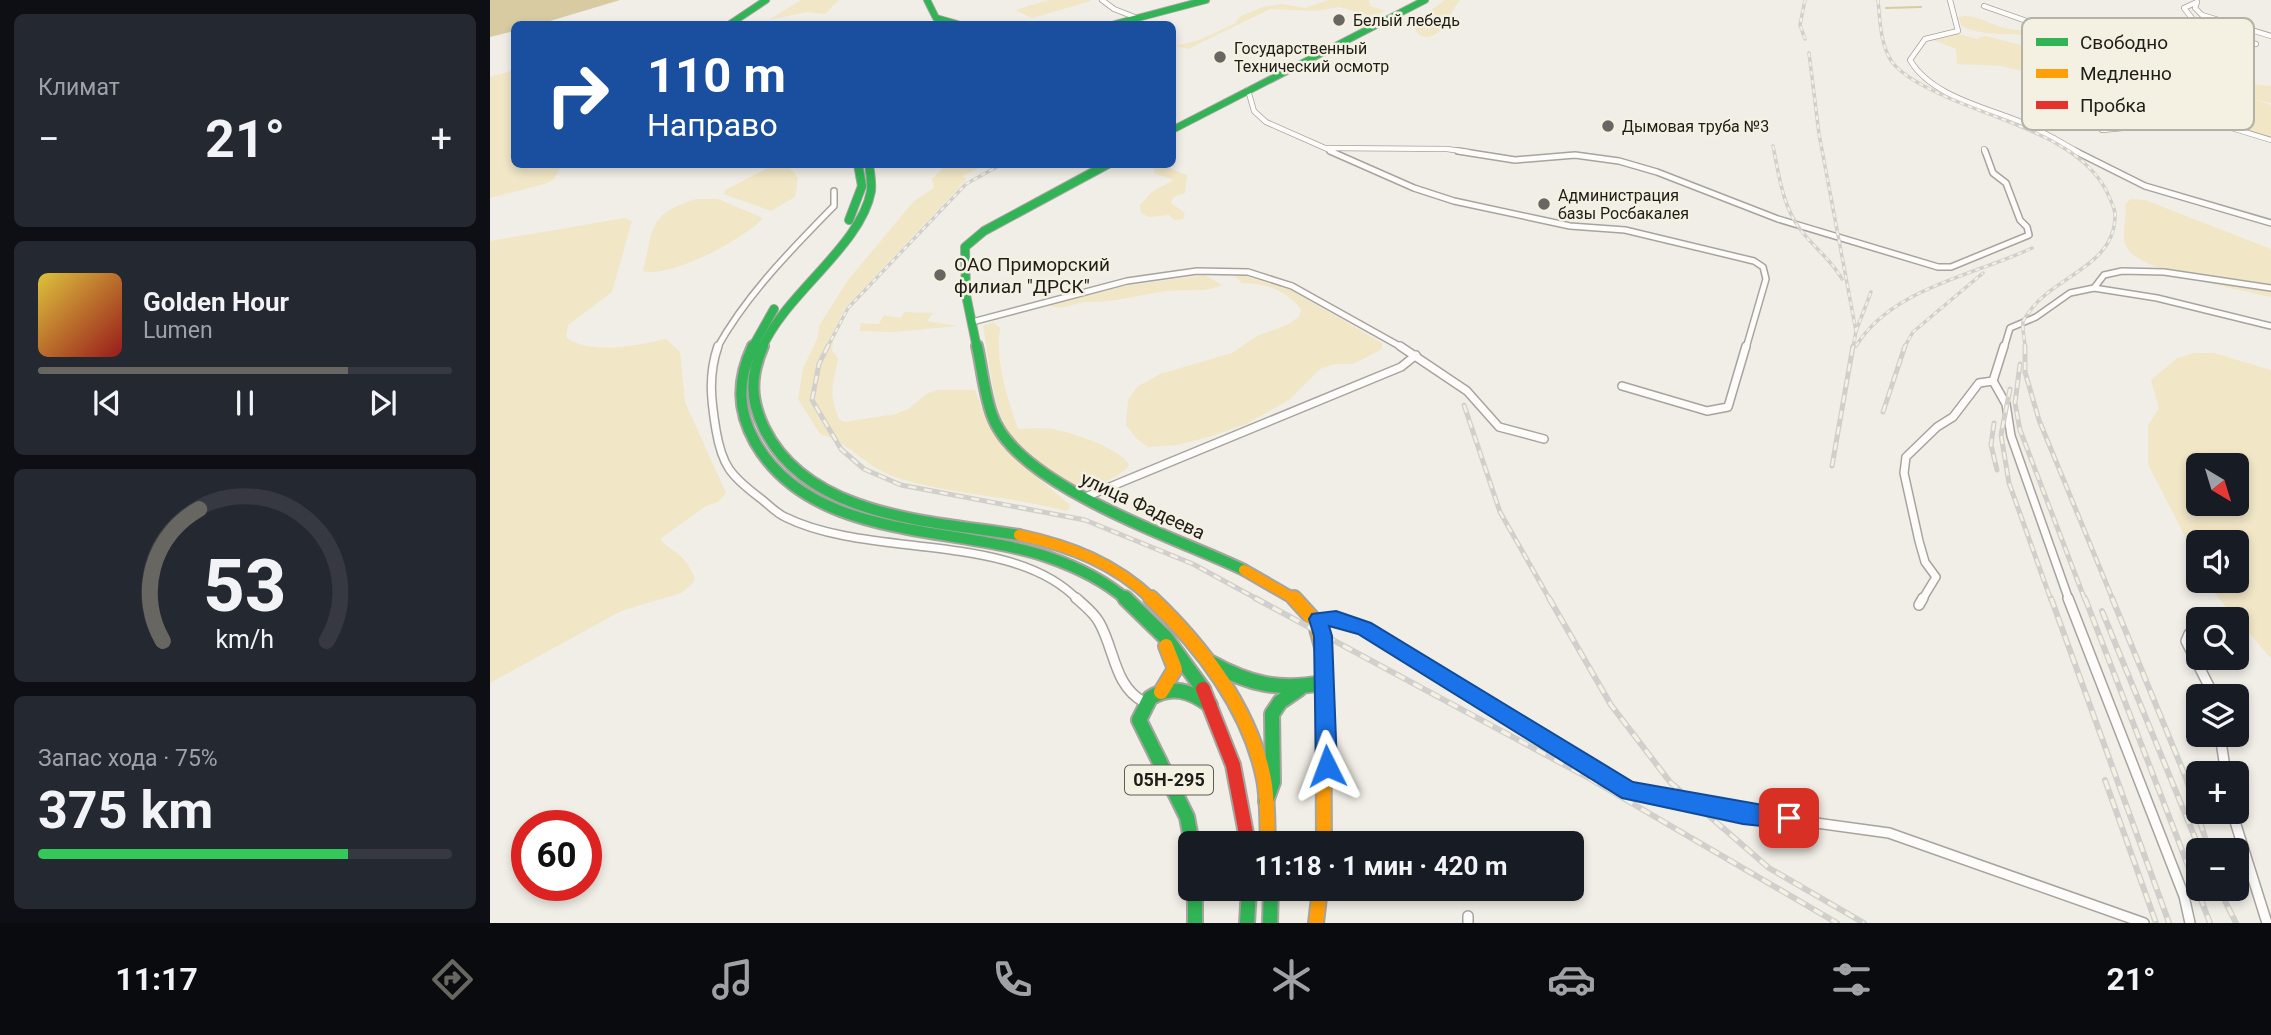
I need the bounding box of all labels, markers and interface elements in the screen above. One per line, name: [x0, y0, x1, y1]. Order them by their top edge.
place label: Белый лебедь: [1353, 11, 1460, 30]
marker: Белый лебедь: [1331, 12, 1347, 28]
legend: [2022, 18, 2254, 130]
text: Свободно: [2080, 31, 2168, 54]
place label: Государственный Технический осмотр: [1234, 39, 1389, 76]
text: 110 m: [647, 47, 786, 104]
icon: right: [532, 49, 623, 140]
marker: Государственный Технический осмотр: [1212, 49, 1228, 65]
text: Медленно: [2080, 62, 2172, 85]
text: Климат: [38, 74, 120, 101]
text: Пробка: [2080, 94, 2146, 117]
text: Направо: [647, 106, 778, 144]
text: 21°: [205, 109, 285, 170]
text: −: [38, 117, 60, 161]
text: +: [430, 117, 452, 161]
place label: Дымовая труба №3: [1622, 117, 1769, 136]
marker: Дымовая труба №3: [1600, 118, 1616, 134]
place label: Администрация базы Росбакалея: [1558, 186, 1689, 223]
marker: Администрация базы Росбакалея: [1536, 196, 1552, 212]
place label: ОАО Приморский филиал "ДРСК": [954, 253, 1110, 298]
marker: ОАО Приморский филиал "ДРСК": [932, 267, 948, 283]
text: Golden Hour: [143, 287, 289, 317]
text: Lumen: [143, 317, 213, 344]
icon: previous: [88, 384, 126, 422]
icon: pause: [226, 384, 264, 422]
icon: next: [364, 384, 402, 422]
north arrow: [2186, 453, 2249, 516]
map controls: [2186, 453, 2249, 901]
street label: улица Фадеева: [1077, 467, 1209, 544]
button: sound: [2186, 530, 2249, 593]
text: 53: [203, 544, 287, 630]
button: search: [2186, 607, 2249, 670]
text: km/h: [216, 625, 274, 654]
button: layers: [2186, 684, 2249, 747]
position arrow: [1290, 729, 1364, 803]
text: Запас хода · 75%: [38, 745, 218, 772]
button: +: [2186, 761, 2249, 824]
road number: 05Н-295: [1125, 766, 1213, 794]
text: 375 km: [38, 780, 213, 841]
pin: [1759, 788, 1819, 848]
icon: arrive: [1770, 799, 1808, 837]
speed limit sign: 60: [511, 810, 602, 901]
button: −: [2186, 838, 2249, 901]
text: 11:18 · 1 мин · 420 m: [1255, 851, 1507, 881]
icon: directions: [428, 955, 477, 1004]
icon: music: [708, 955, 757, 1004]
icon: phone: [988, 955, 1037, 1004]
icon: climate: [1267, 955, 1316, 1004]
icon: car: [1547, 955, 1596, 1004]
icon: filters: [1827, 955, 1876, 1004]
text: 11:17: [115, 960, 198, 998]
text: 21°: [2106, 960, 2156, 998]

